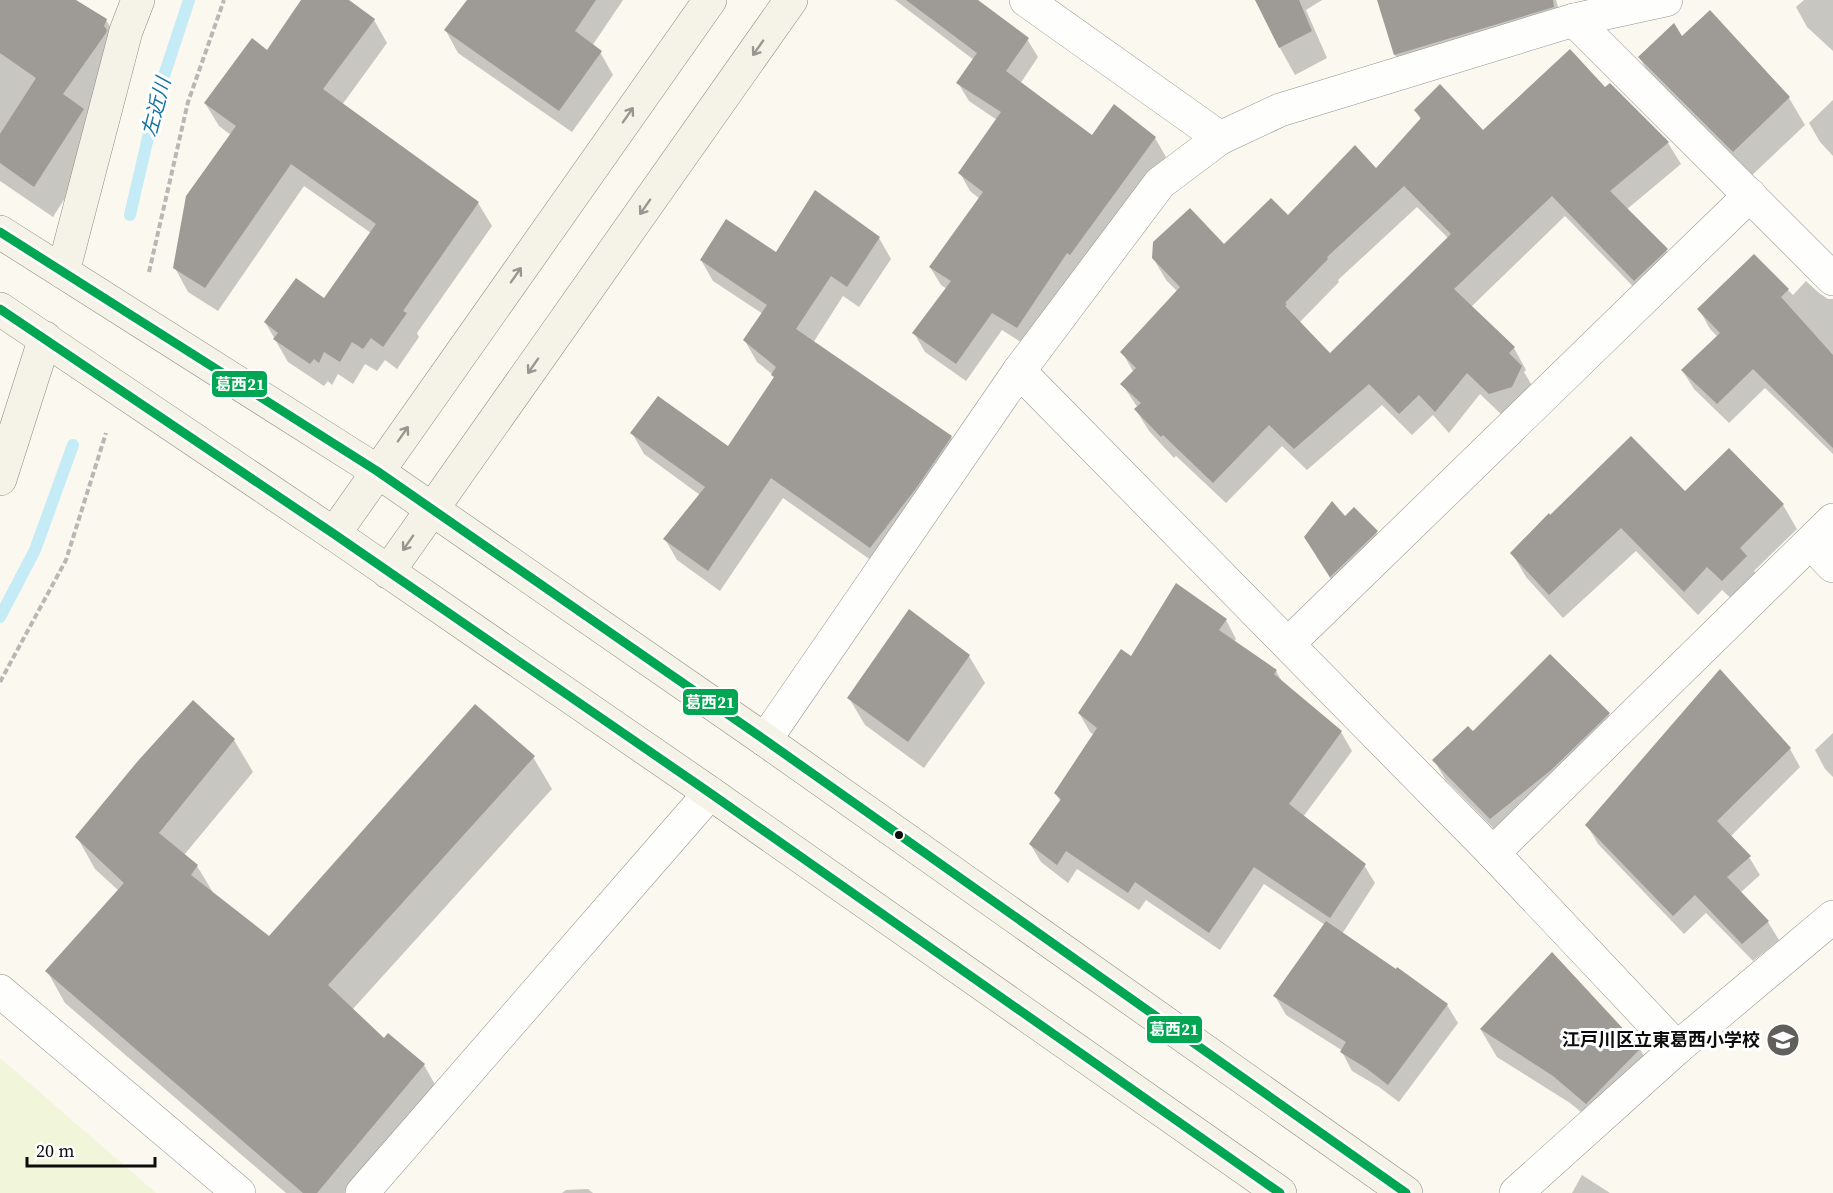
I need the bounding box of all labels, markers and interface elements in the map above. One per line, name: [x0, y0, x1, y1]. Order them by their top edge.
one-way arrow: [751, 39, 764, 55]
water label: 左近川: [135, 72, 178, 140]
one-way arrow: [622, 108, 634, 124]
one-way arrow: [639, 199, 651, 215]
one-way arrow: [510, 267, 522, 283]
one-way arrow: [527, 358, 539, 374]
line badge: 葛西21: [211, 370, 268, 398]
text: 葛西21: [215, 373, 265, 395]
one-way arrow: [397, 426, 409, 442]
one-way arrow: [402, 534, 414, 551]
line badge: 葛西21: [682, 688, 739, 716]
text: 葛西21: [685, 691, 735, 713]
unlabelled marker: [893, 829, 905, 841]
line badge: 葛西21: [1146, 1015, 1203, 1044]
text: 葛西21: [1149, 1018, 1199, 1040]
school or university icon: 江戸川区立東葛西小学校: [1765, 1022, 1801, 1058]
place label: 江戸川区立東葛西小学校: [1562, 1027, 1760, 1052]
scale bar: [27, 1130, 154, 1168]
text: 20 m: [36, 1138, 74, 1163]

